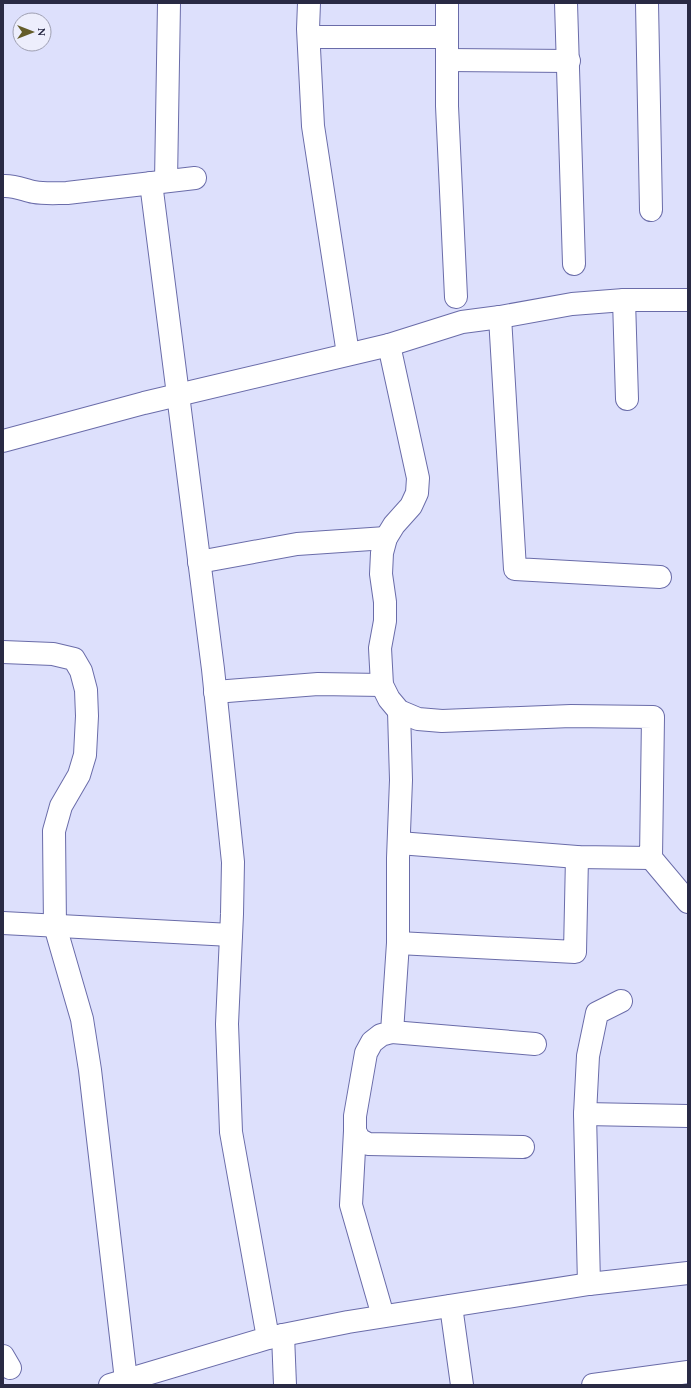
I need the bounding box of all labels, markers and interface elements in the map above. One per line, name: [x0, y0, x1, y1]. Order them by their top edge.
north arrow: [12, 12, 52, 52]
text: N: [33, 28, 50, 37]

